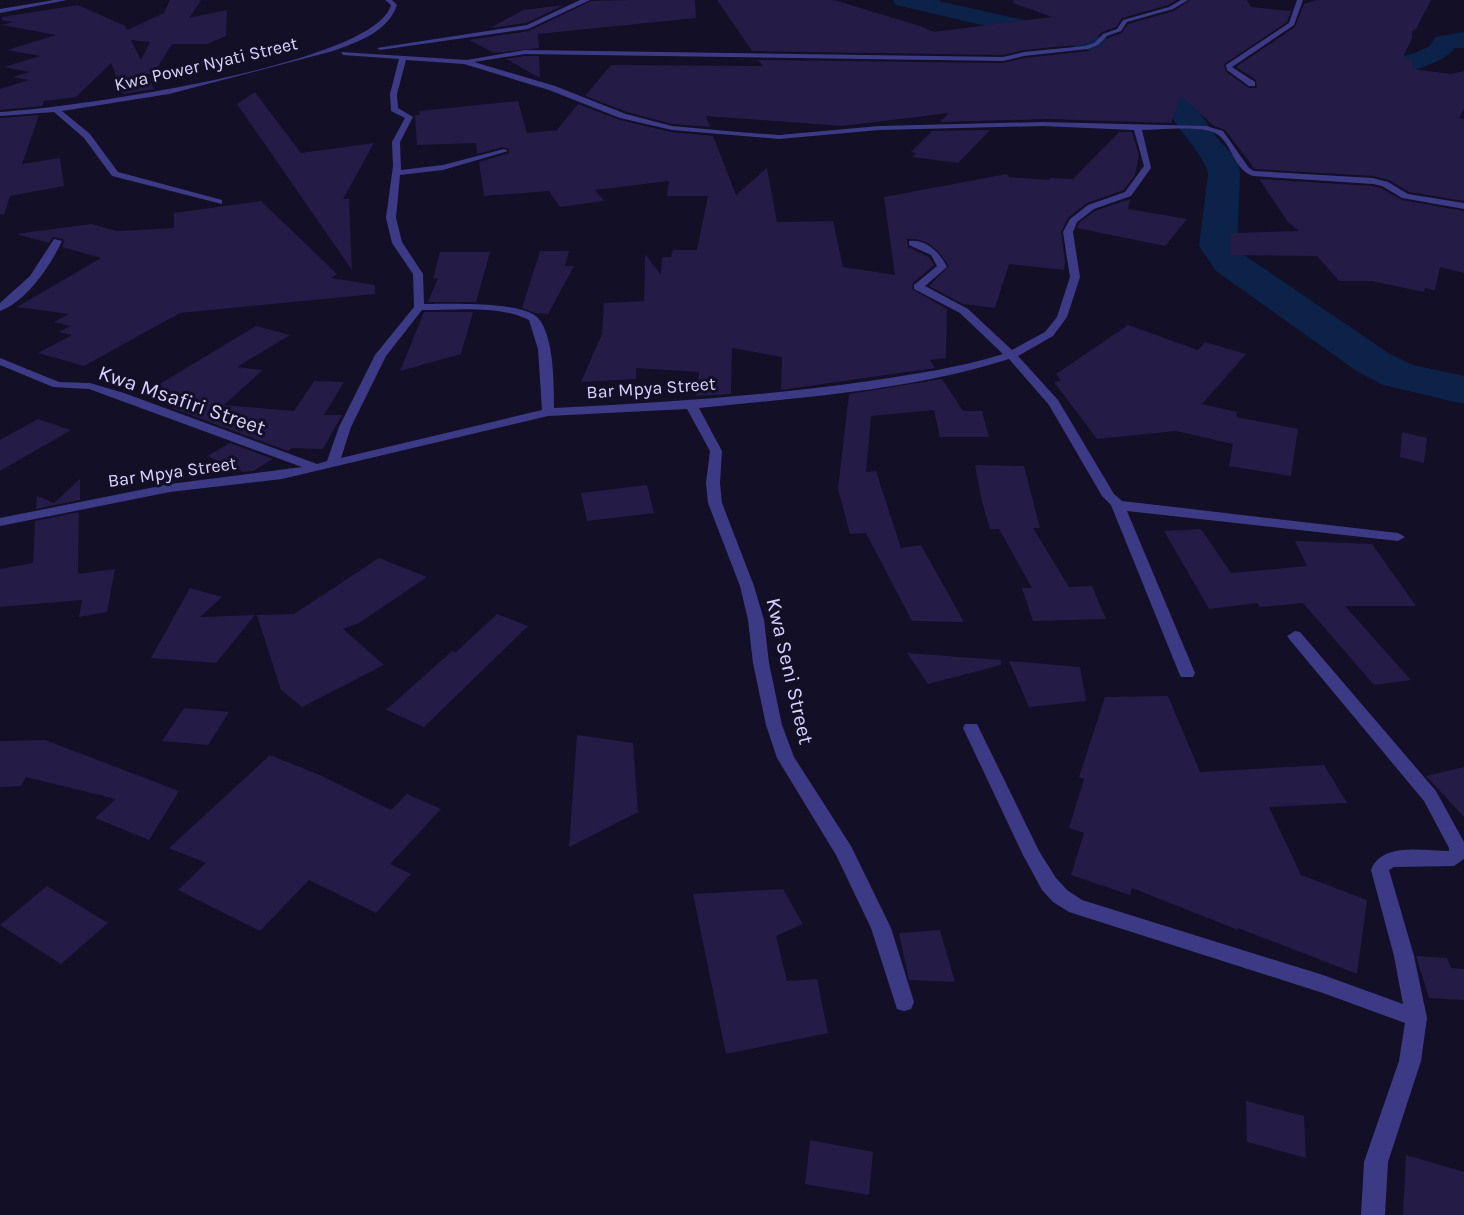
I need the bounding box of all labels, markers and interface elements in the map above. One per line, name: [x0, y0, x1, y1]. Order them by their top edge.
street label: Kwa Power Nyati Street: [112, 32, 300, 96]
street label: Kwa Msafiri Street: [95, 360, 269, 440]
street label: Bar Mpya Street: [586, 372, 717, 403]
street label: Bar Mpya Street: [106, 452, 238, 492]
street label: Kwa Seni Street: [761, 595, 819, 747]

